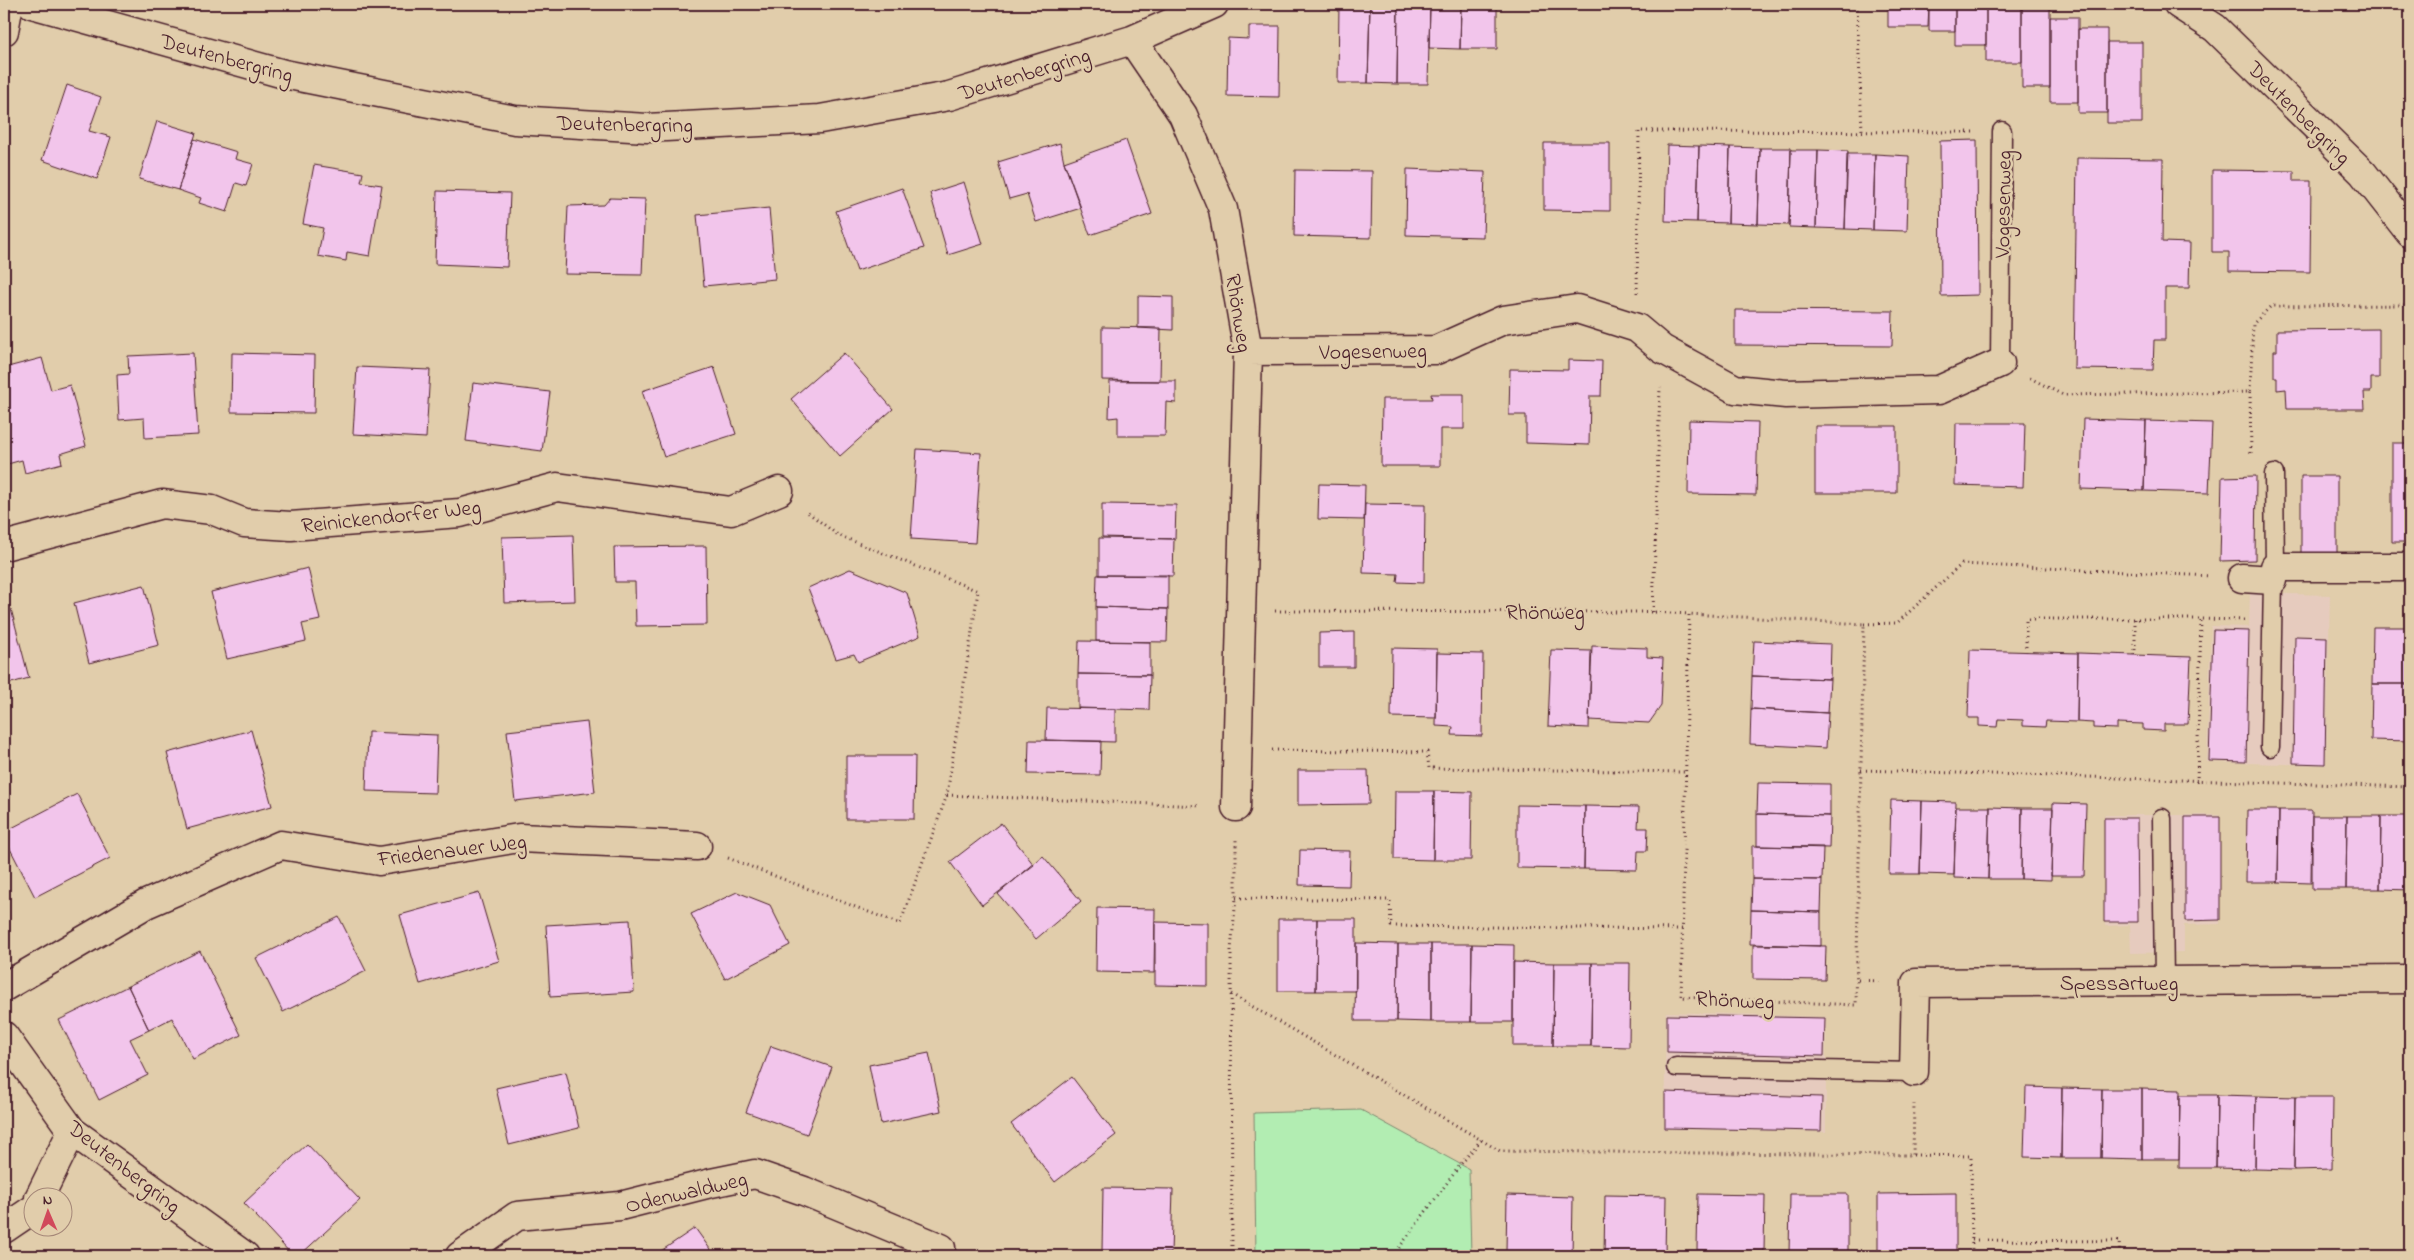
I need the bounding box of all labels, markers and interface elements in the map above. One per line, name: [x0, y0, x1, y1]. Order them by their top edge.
street label: Deutenbergring: [155, 27, 296, 94]
street label: Deutenbergring: [954, 41, 1095, 112]
street label: Deutenbergring: [2237, 54, 2357, 174]
street label: Deutenbergring: [555, 109, 693, 144]
street label: Vogesenweg: [1988, 150, 2023, 259]
street label: Rhönweg: [1214, 272, 1259, 355]
street label: Vogesenweg: [1318, 336, 1427, 371]
street label: Reinickendorfer Weg: [300, 493, 483, 544]
street label: Rhönweg: [1505, 598, 1585, 631]
street label: Friedenauer Weg: [375, 827, 529, 878]
street label: Spessartweg: [2060, 969, 2178, 1002]
street label: Rhönweg: [1694, 984, 1775, 1021]
street label: Deutenbergring: [58, 1113, 187, 1224]
street label: Odenwaldweg: [623, 1164, 751, 1224]
north arrow: [22, 1188, 72, 1238]
text: N: [43, 1190, 53, 1211]

